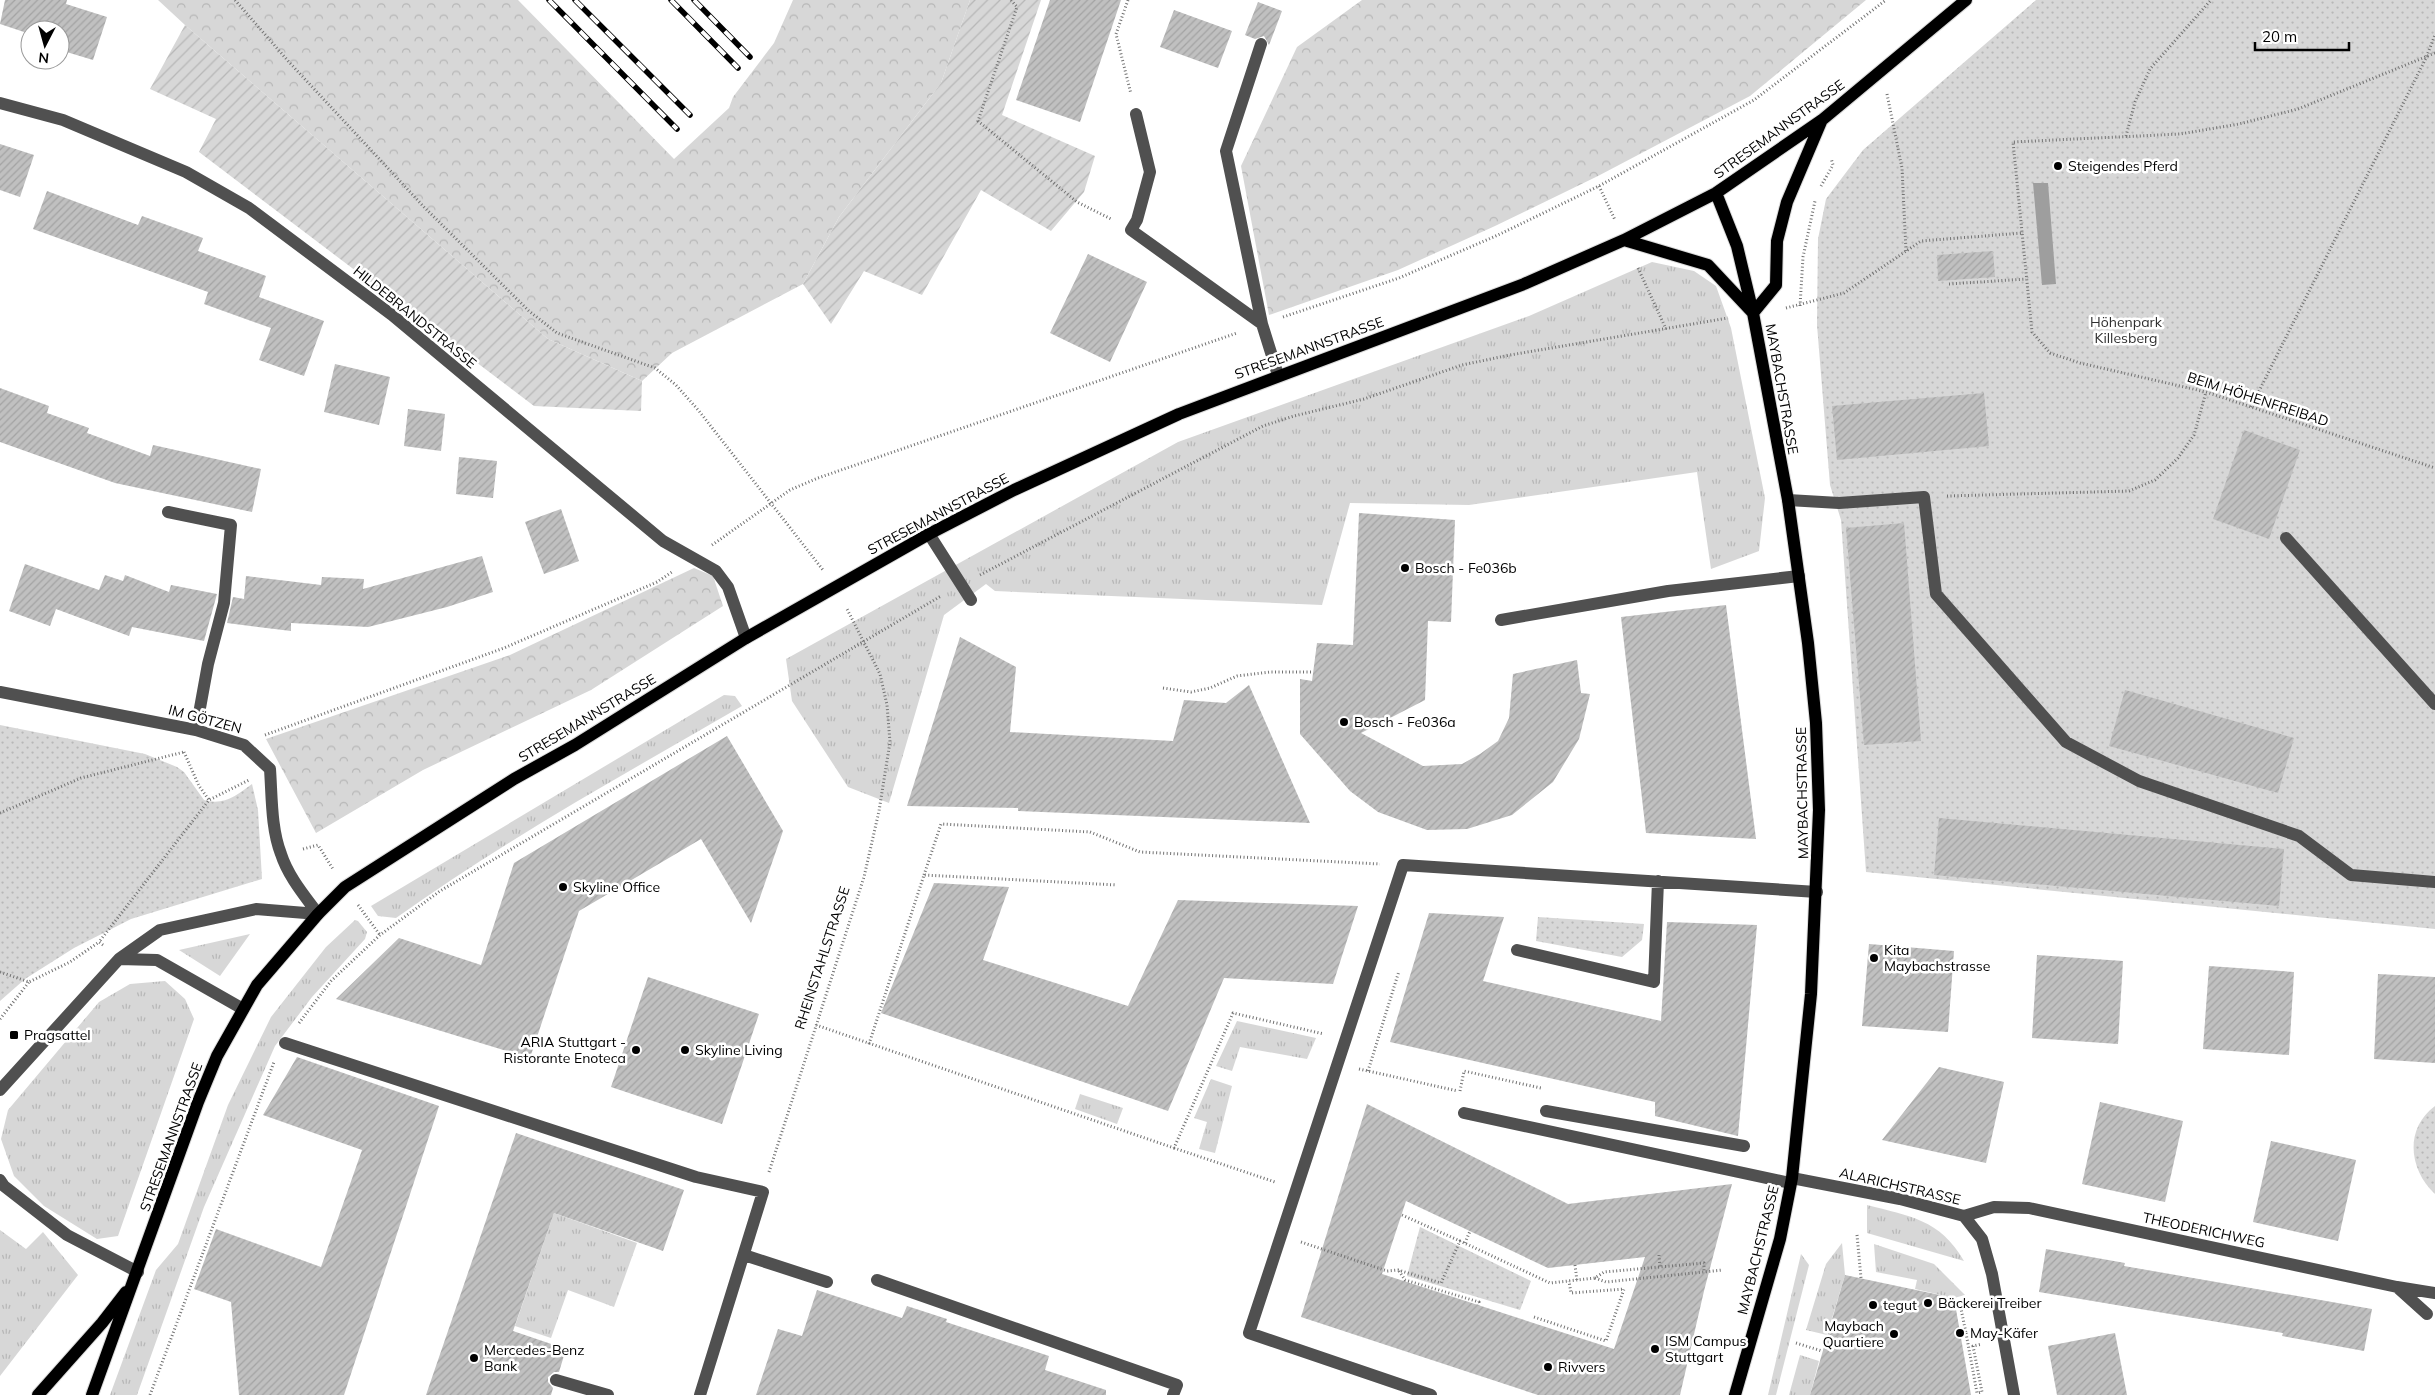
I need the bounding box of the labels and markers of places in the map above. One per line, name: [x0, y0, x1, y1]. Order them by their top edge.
place label: Steigendes Pferd: [2068, 157, 2178, 175]
marker: Steigendes Pferd: [2052, 160, 2064, 172]
place label: Bosch - Fe036b: [1415, 559, 1517, 577]
marker: Bosch - Fe036b: [1399, 562, 1411, 574]
place label: Bosch - Fe036a: [1354, 713, 1456, 731]
marker: Bosch - Fe036a: [1338, 716, 1350, 728]
place label: Skyline Office: [573, 878, 660, 896]
marker: Skyline Office: [557, 881, 569, 893]
place label: Kita Maybachstrasse: [1884, 941, 1990, 975]
marker: Kita Maybachstrasse: [1868, 952, 1880, 964]
place label: Pragsattel: [24, 1026, 91, 1044]
marker: Pragsattel: [8, 1029, 20, 1041]
place label: ARIA Stuttgart - Ristorante Enoteca: [503, 1033, 626, 1067]
place label: Skyline Living: [695, 1041, 783, 1059]
marker: ARIA Stuttgart - Ristorante Enoteca: [630, 1044, 642, 1056]
marker: Skyline Living: [679, 1044, 691, 1056]
place label: Bäckerei Treiber: [1938, 1294, 2042, 1312]
place label: tegut: [1883, 1296, 1917, 1314]
marker: Bäckerei Treiber: [1922, 1297, 1934, 1309]
marker: tegut: [1867, 1299, 1879, 1311]
place label: Maybach Quartiere: [1823, 1317, 1884, 1351]
place label: May-Käfer: [1970, 1324, 2039, 1342]
marker: May-Käfer: [1954, 1327, 1966, 1339]
marker: Maybach Quartiere: [1888, 1328, 1900, 1340]
place label: ISM Campus Stuttgart: [1665, 1332, 1747, 1366]
place label: Mercedes-Benz Bank: [484, 1341, 585, 1375]
marker: ISM Campus Stuttgart: [1649, 1343, 1661, 1355]
marker: Mercedes-Benz Bank: [468, 1352, 480, 1364]
place label: Rivvers: [1558, 1358, 1606, 1376]
marker: Rivvers: [1542, 1361, 1554, 1373]

